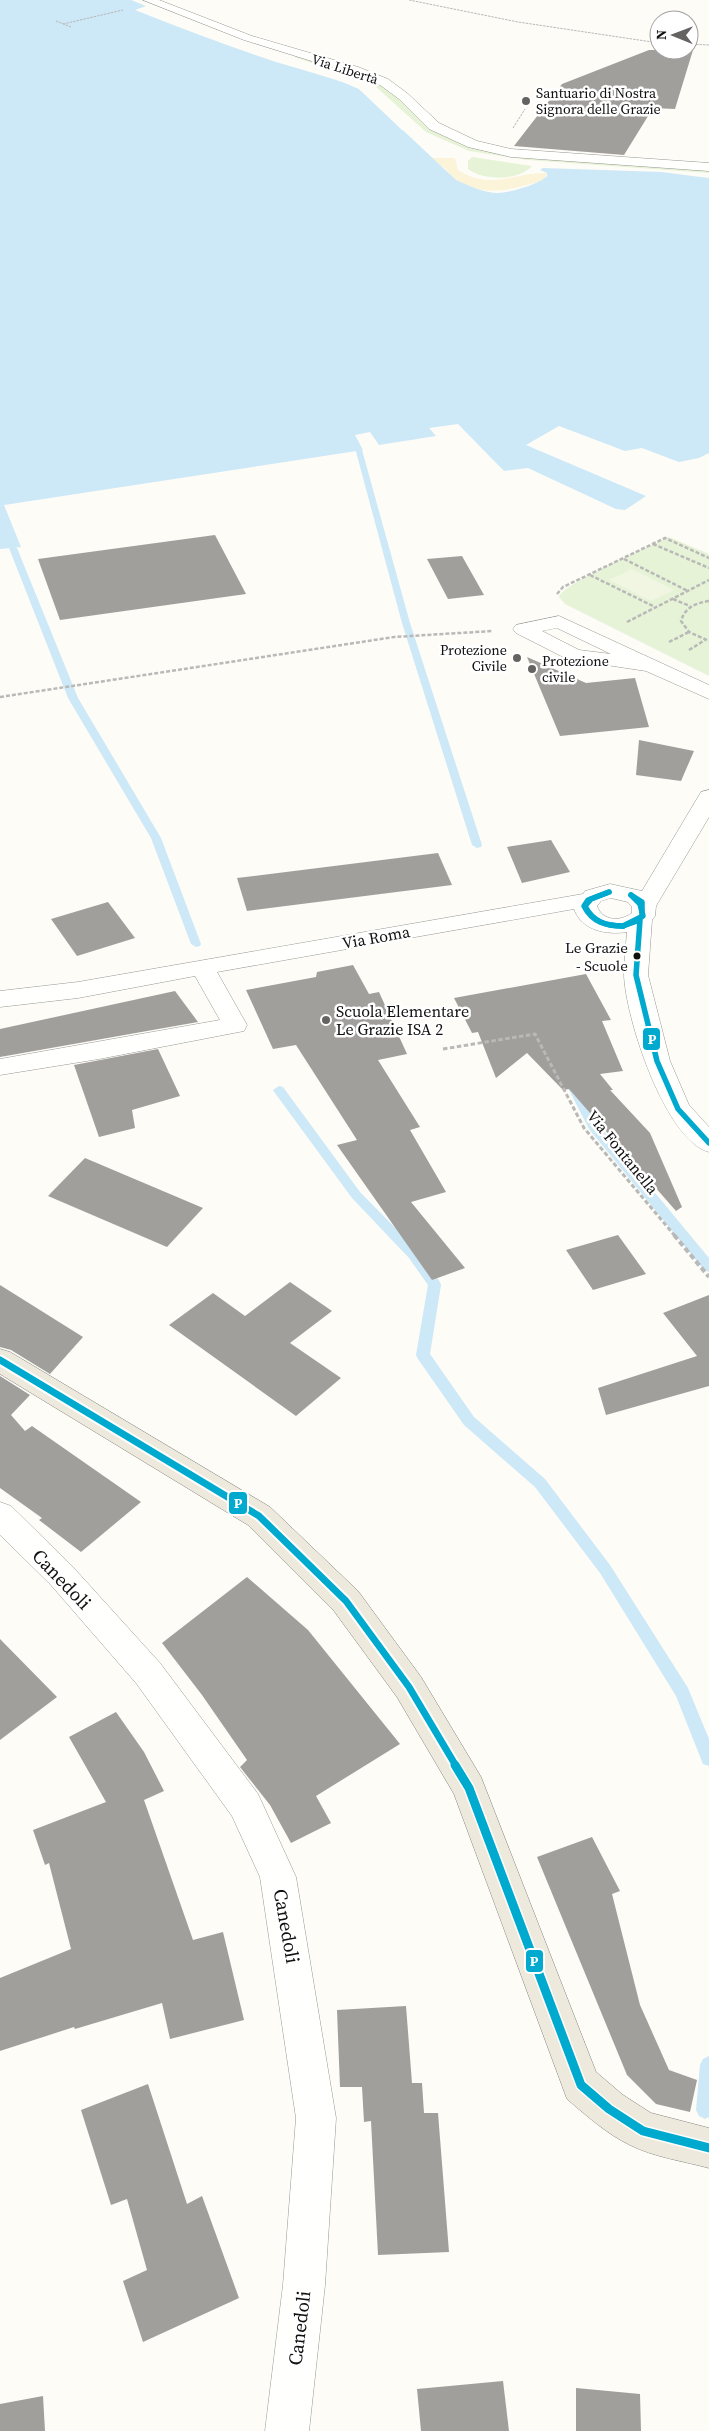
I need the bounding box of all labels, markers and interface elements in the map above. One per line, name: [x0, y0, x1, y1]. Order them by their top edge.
north arrow: [649, 10, 699, 60]
text: N: [651, 29, 671, 40]
street label: Via Libertà: [309, 49, 382, 89]
place label: Santuario di Nostra Signora delle Grazie: [536, 83, 661, 119]
marker: Santuario di Nostra Signora delle Grazie: [520, 95, 532, 107]
place label: Protezione Civile: [440, 640, 507, 676]
place label: Protezione civile: [542, 651, 609, 687]
marker: Protezione Civile: [511, 652, 523, 664]
marker: Protezione civile: [526, 663, 538, 675]
street label: Via Roma: [340, 920, 413, 954]
place label: Le Grazie - Scuole: [565, 937, 628, 976]
marker: Le Grazie - Scuole: [632, 951, 642, 961]
place label: Scuola Elementare Le Grazie ISA 2: [336, 1000, 469, 1040]
marker: Scuola Elementare Le Grazie ISA 2: [320, 1014, 332, 1026]
line badge: P: [642, 1027, 661, 1051]
text: P: [648, 1029, 657, 1049]
street label: Via Fontanella: [582, 1105, 664, 1199]
line badge: P: [228, 1491, 248, 1515]
text: P: [234, 1493, 243, 1513]
street label: Canedoli: [27, 1543, 98, 1615]
street label: Canedoli: [268, 1887, 306, 1966]
line badge: P: [525, 1949, 544, 1973]
text: P: [530, 1951, 539, 1971]
street label: Canedoli: [282, 2289, 317, 2367]

